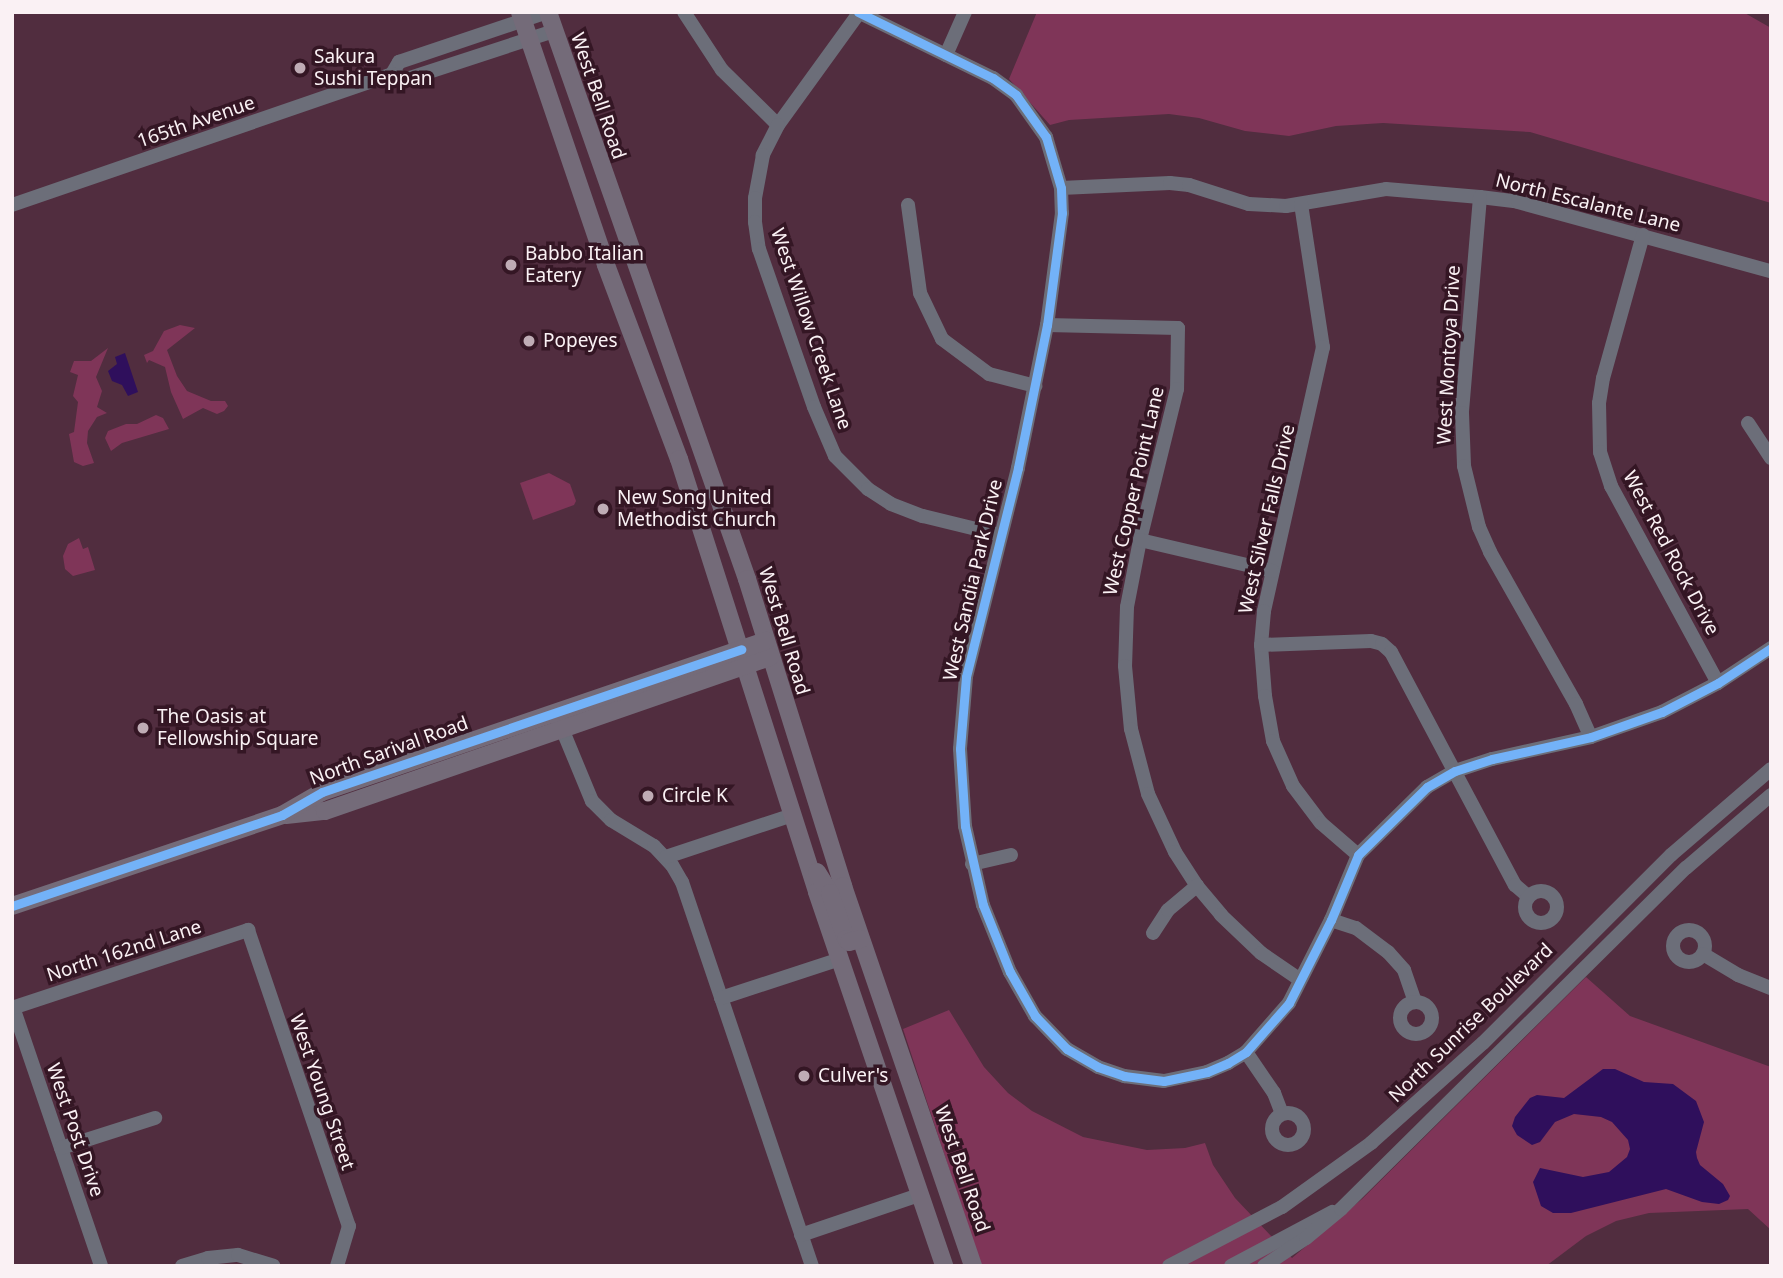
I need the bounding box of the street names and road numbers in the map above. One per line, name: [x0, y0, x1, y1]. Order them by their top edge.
street label: West Bell Road: [566, 30, 630, 162]
street label: 165th Avenue: [134, 91, 258, 153]
street label: North Escalante Lane: [1493, 169, 1683, 237]
street label: West Willow Creek Lane: [766, 225, 856, 433]
street label: West Montoya Drive: [1433, 265, 1465, 445]
street label: West Copper Point Lane: [1099, 384, 1169, 598]
street label: West Silver Falls Drive: [1234, 422, 1300, 616]
street label: West Red Rock Drive: [1618, 467, 1724, 639]
street label: West Sandia Park Drive: [939, 477, 1007, 683]
street label: West Bell Road: [754, 564, 814, 698]
street label: North Sarival Road: [307, 712, 471, 790]
street label: North 162nd Lane: [44, 915, 204, 987]
street label: North Sunrise Boulevard: [1384, 939, 1558, 1107]
street label: West Young Street: [285, 1011, 359, 1173]
street label: West Post Drive: [41, 1060, 109, 1200]
street label: West Bell Road: [930, 1103, 994, 1235]

